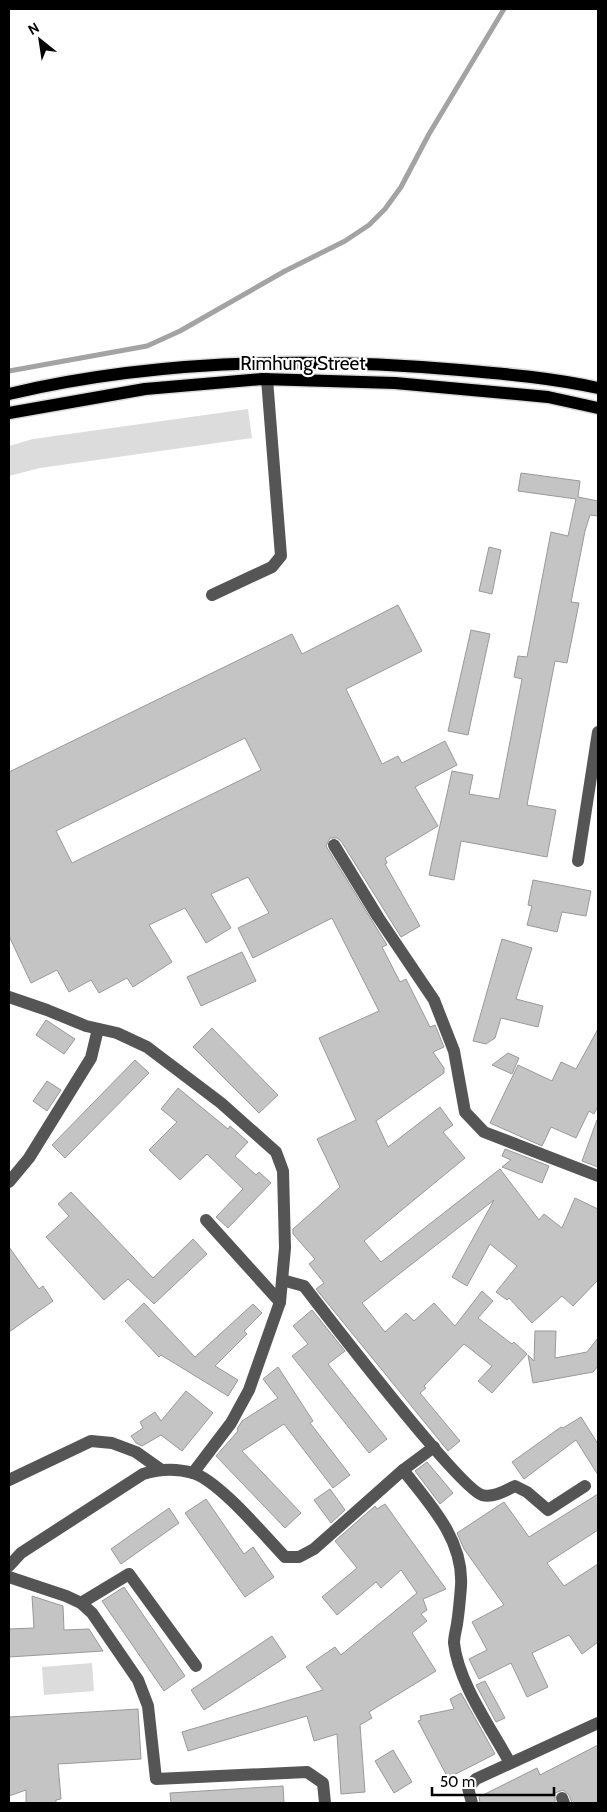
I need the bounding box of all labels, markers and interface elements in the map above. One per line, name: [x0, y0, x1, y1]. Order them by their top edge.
north arrow: [15, 15, 65, 65]
text: N: [25, 18, 42, 39]
street label: Rimhung Street: [240, 352, 366, 375]
scale bar: [432, 1764, 554, 1796]
text: 50 m: [440, 1773, 475, 1791]

